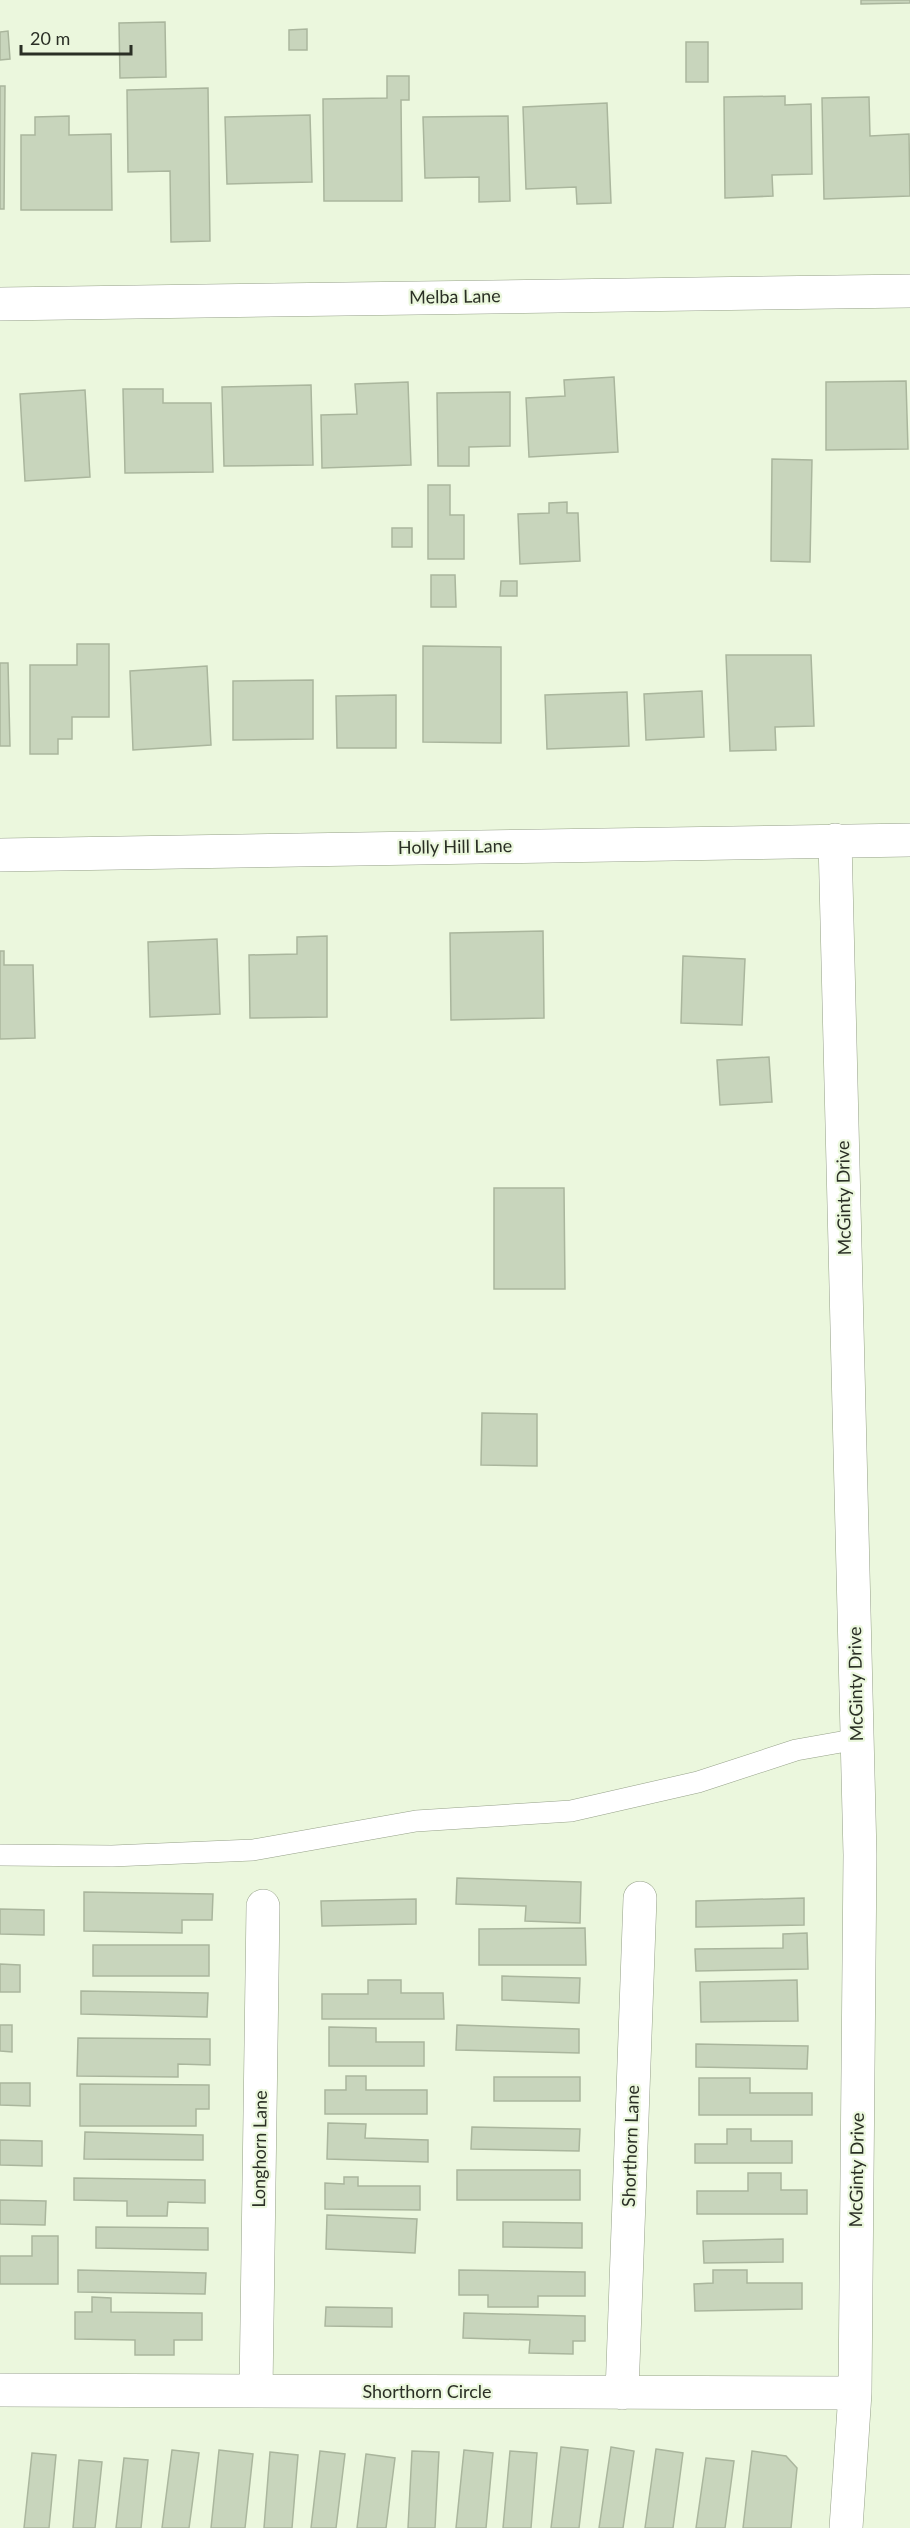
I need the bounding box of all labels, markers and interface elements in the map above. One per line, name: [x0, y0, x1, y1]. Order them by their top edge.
scale bar: [21, 18, 130, 56]
text: 20 m: [30, 27, 70, 49]
street label: Melba Lane: [409, 284, 501, 308]
street label: Holly Hill Lane: [398, 834, 512, 858]
street label: McGinty Drive: [831, 1140, 855, 1256]
street label: McGinty Drive: [843, 1626, 867, 1742]
street label: Shorthorn Lane: [617, 2085, 643, 2207]
street label: Longhorn Lane: [247, 2090, 271, 2208]
street label: McGinty Drive: [844, 2112, 868, 2228]
street label: Shorthorn Circle: [362, 2380, 492, 2402]

